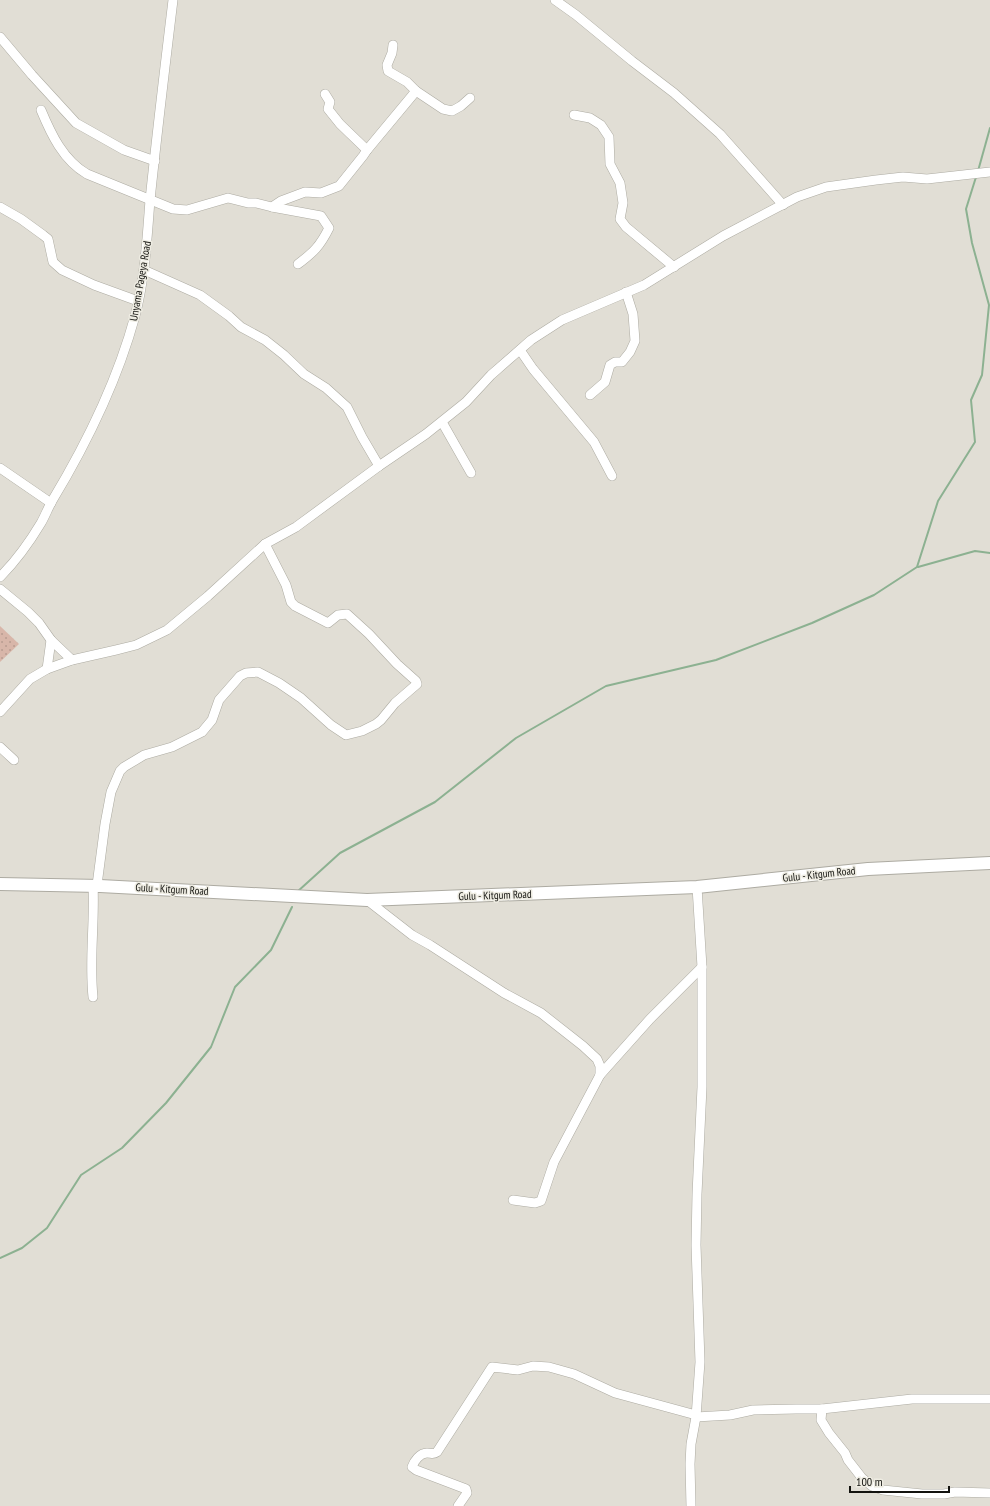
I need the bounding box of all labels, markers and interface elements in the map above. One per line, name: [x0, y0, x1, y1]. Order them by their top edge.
street label: Unyama Pageya Road: [126, 240, 154, 322]
street label: Gulu - Kitgum Road: [782, 863, 856, 885]
street label: Gulu - Kitgum Road: [135, 880, 209, 898]
street label: Gulu - Kitgum Road: [458, 887, 532, 903]
scale bar: [850, 1468, 949, 1494]
text: 100 m: [856, 1474, 883, 1489]

